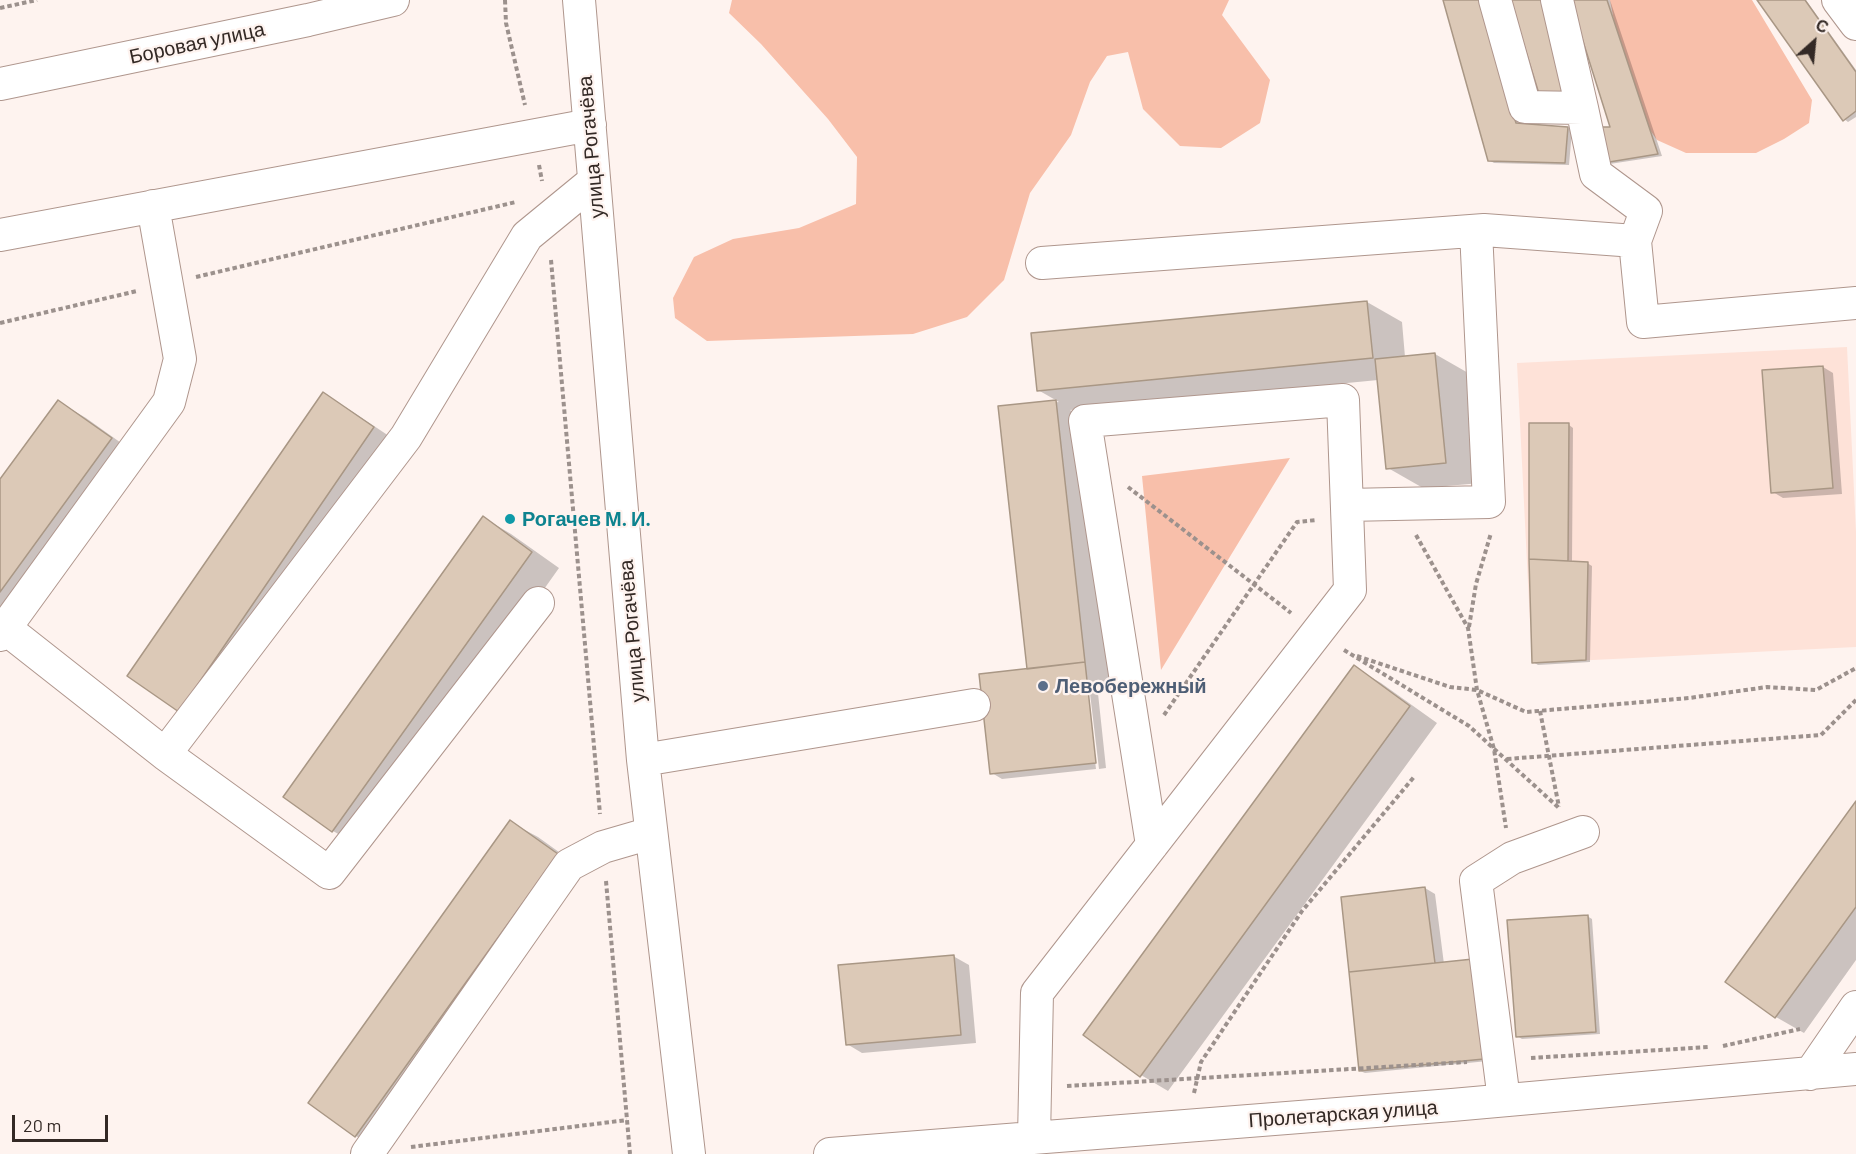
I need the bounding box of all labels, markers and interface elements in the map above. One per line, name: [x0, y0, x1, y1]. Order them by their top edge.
north arrow: [1784, 12, 1844, 72]
text: С: [1813, 14, 1832, 37]
street label: Боровая улица: [127, 17, 267, 69]
street label: улица Рогачёва: [573, 75, 609, 219]
place label: Рогачев М. И.: [522, 507, 651, 531]
marker: Рогачев М. И.: [503, 512, 517, 526]
street label: улица Рогачёва: [614, 559, 650, 703]
place label: Левобережный: [1055, 674, 1207, 698]
marker: Левобережный: [1036, 679, 1050, 693]
street label: Пролетарская улица: [1248, 1095, 1438, 1133]
scale bar: [15, 1103, 111, 1141]
text: 20 m: [23, 1114, 61, 1136]

